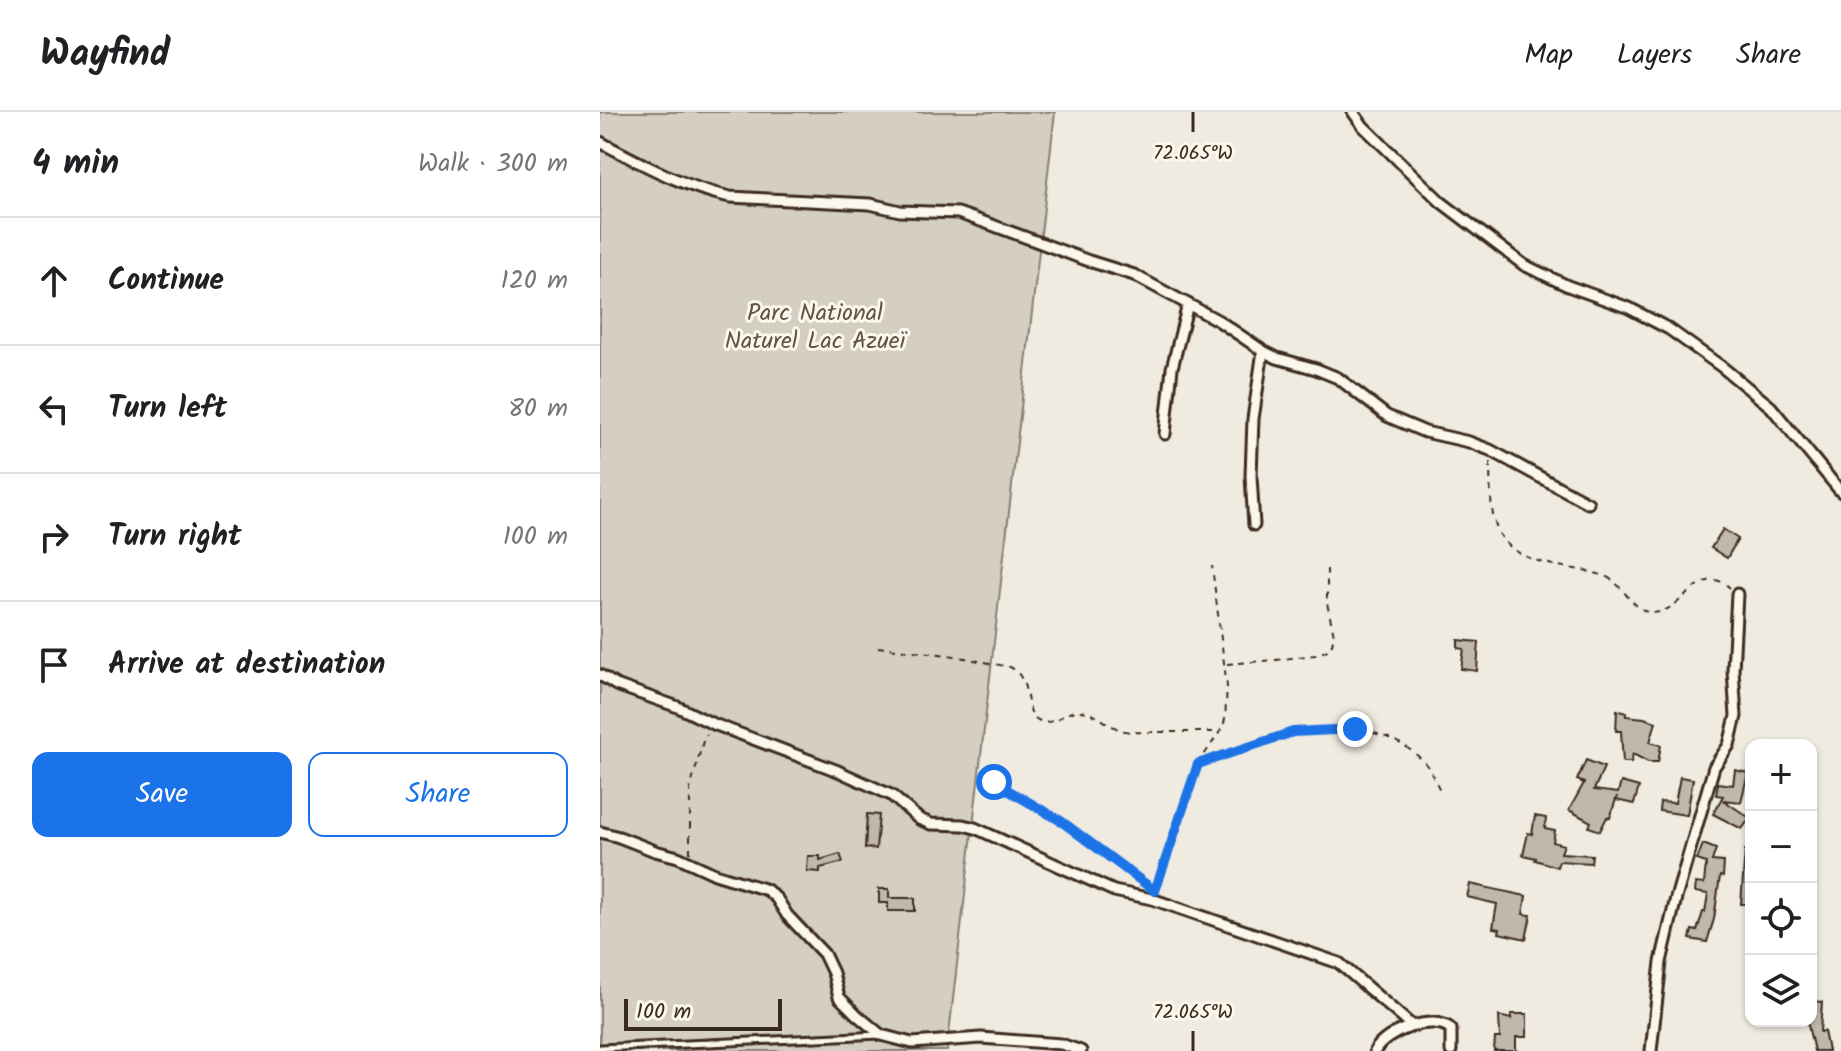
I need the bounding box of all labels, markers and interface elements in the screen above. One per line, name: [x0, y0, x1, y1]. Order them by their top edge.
text: Wayfind: [40, 25, 170, 85]
text: Map: [1524, 33, 1573, 78]
text: Layers: [1617, 33, 1692, 78]
text: Share: [1736, 33, 1801, 78]
text: 4 min: [32, 137, 119, 191]
text: 72.065°W: [1153, 138, 1233, 170]
text: Walk · 300 m: [418, 143, 568, 185]
text: Continue: [108, 257, 224, 305]
icon: ahead: [32, 259, 76, 303]
text: 120 m: [501, 260, 568, 302]
park label: Parc National Naturel Lac Azueï: [725, 294, 908, 361]
text: Turn left: [108, 385, 227, 433]
icon: left: [32, 387, 76, 431]
text: 80 m: [508, 388, 568, 430]
text: Turn right: [108, 513, 241, 561]
icon: right: [32, 515, 76, 559]
text: 100 m: [503, 516, 568, 558]
text: Arrive at destination: [108, 641, 385, 689]
icon: arrive: [32, 643, 76, 687]
route end: [1337, 711, 1373, 747]
map controls: [1745, 739, 1817, 1027]
button: +: [1745, 739, 1817, 811]
button: Save: [32, 752, 292, 837]
button: Share: [308, 752, 568, 837]
route start: [976, 764, 1012, 800]
button: −: [1745, 811, 1817, 883]
button: locate: [1745, 883, 1817, 955]
button: layers: [1745, 955, 1817, 1027]
scale bar: [624, 995, 782, 1031]
text: 100 m: [636, 995, 691, 1030]
text: 72.065°W: [1153, 997, 1233, 1029]

